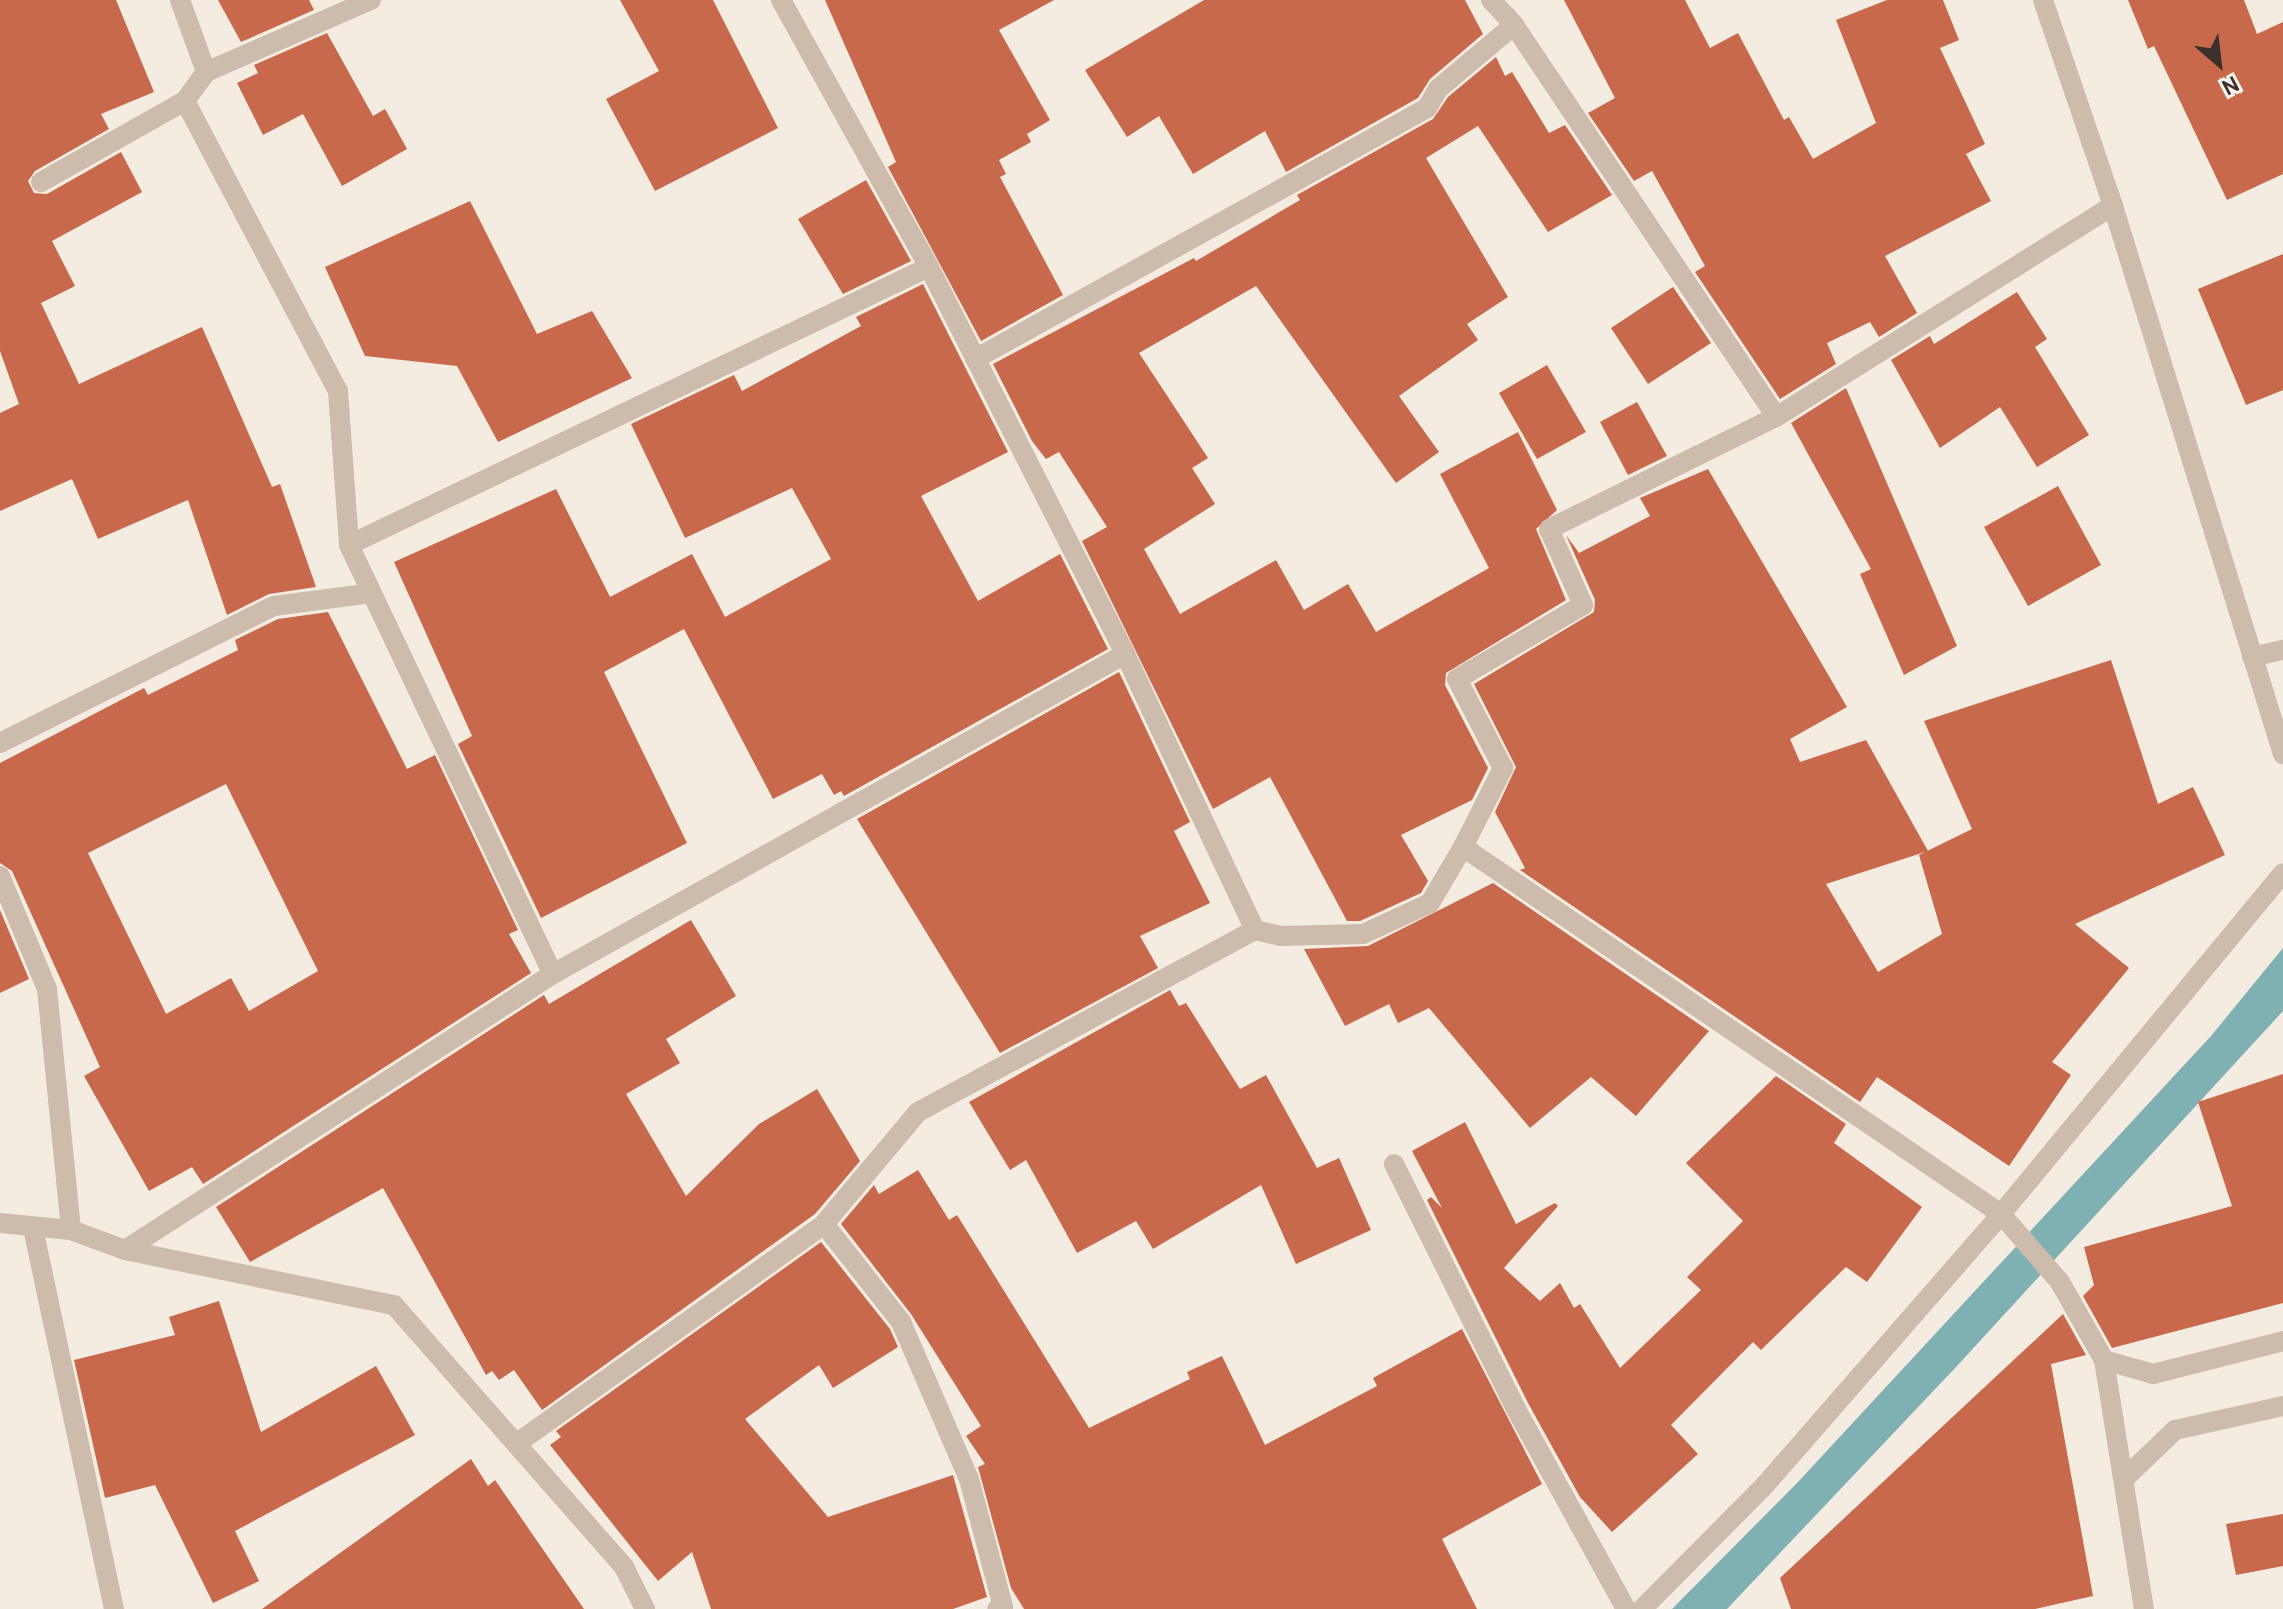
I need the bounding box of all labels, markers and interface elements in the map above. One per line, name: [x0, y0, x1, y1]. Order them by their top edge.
north arrow: [2179, 24, 2259, 104]
text: N: [2217, 70, 2244, 101]

